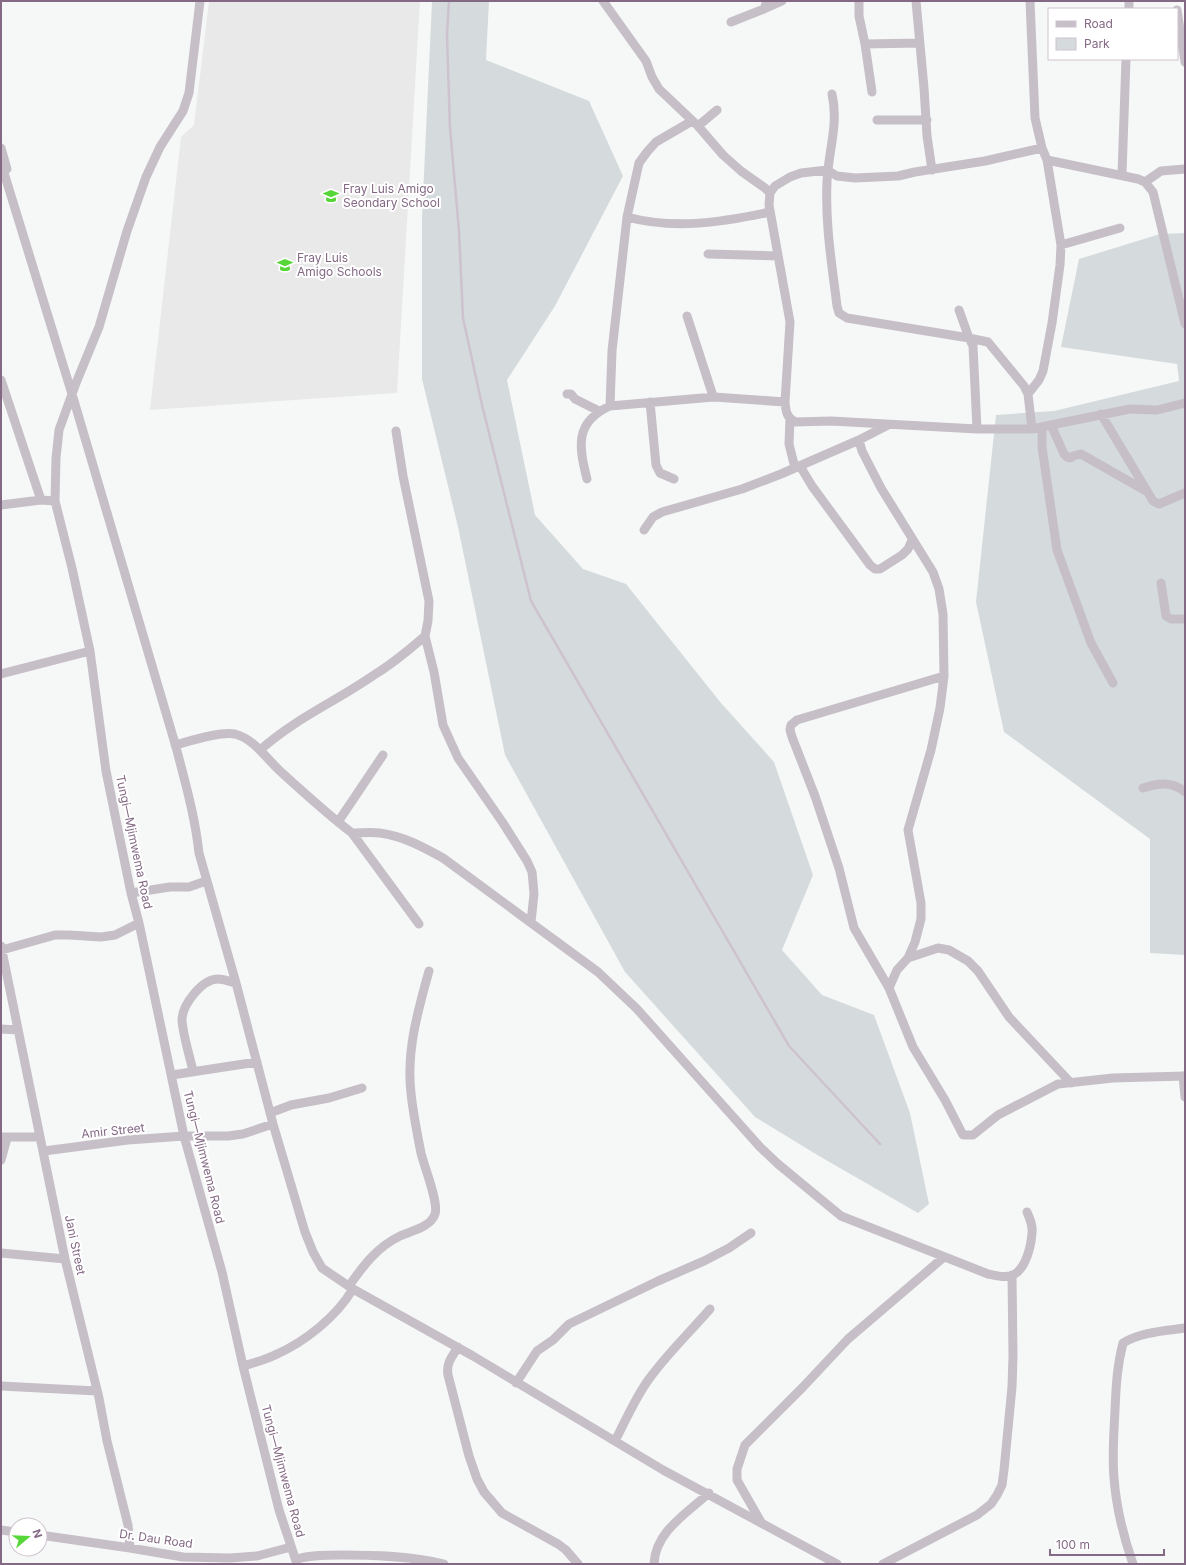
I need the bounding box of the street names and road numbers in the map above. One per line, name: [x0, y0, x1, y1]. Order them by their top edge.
street label: Tungi—Mjimwema Road: [113, 774, 156, 910]
street label: Tungi—Mjimwema Road: [181, 1089, 228, 1225]
street label: Amir Street: [81, 1120, 145, 1141]
street label: Jani Street: [62, 1214, 89, 1276]
street label: Tungi—Mjimwema Road: [259, 1403, 308, 1539]
street label: Dr. Dau Road: [118, 1526, 194, 1551]

